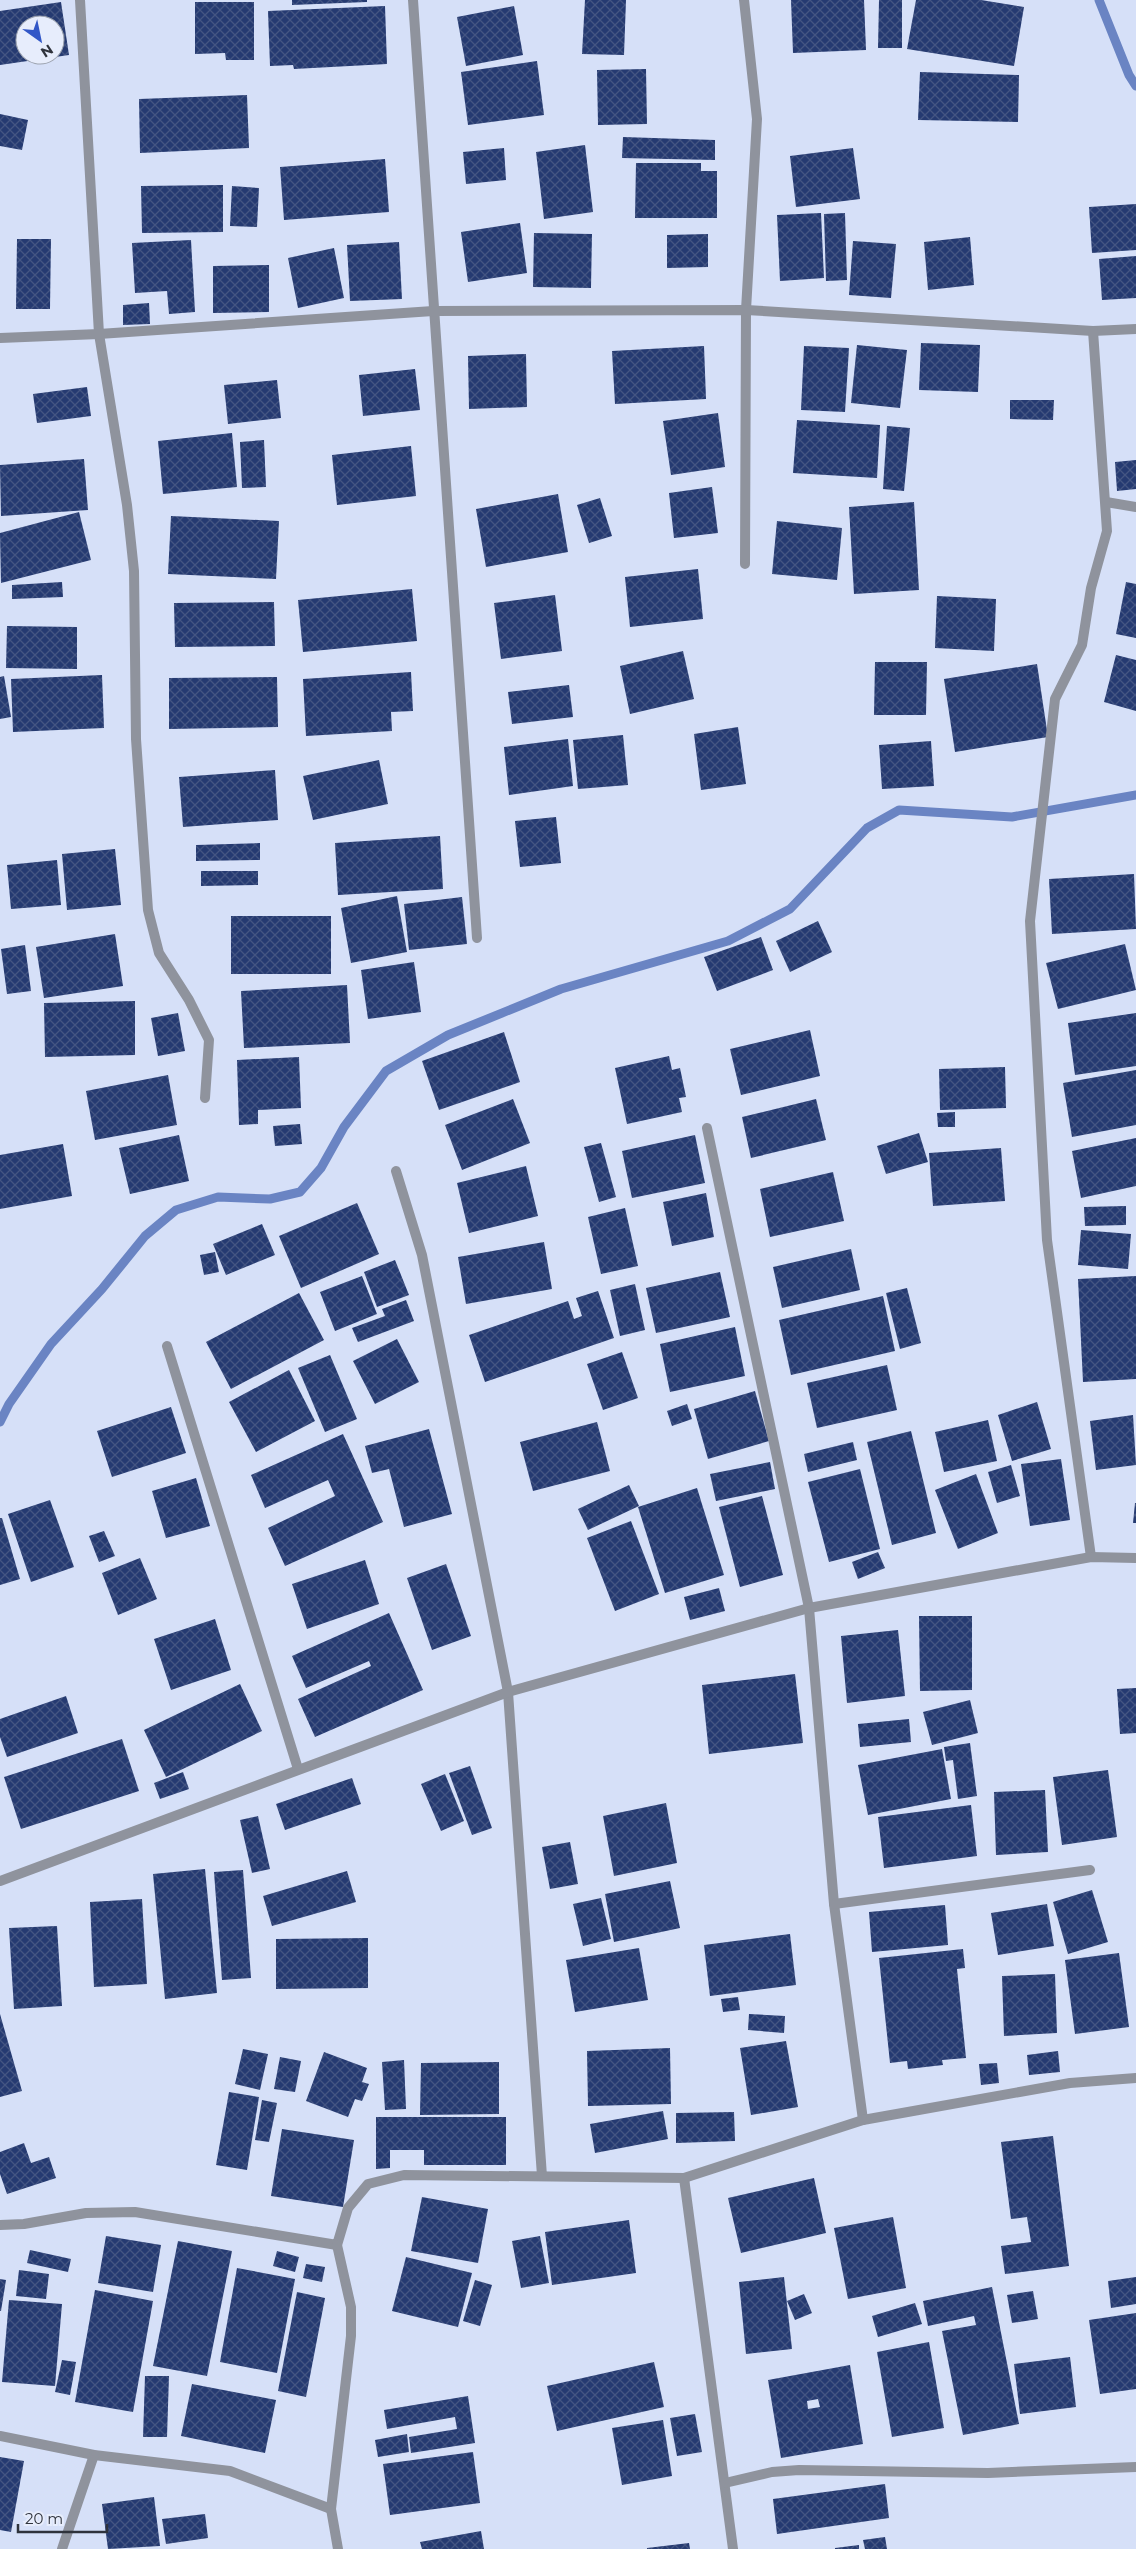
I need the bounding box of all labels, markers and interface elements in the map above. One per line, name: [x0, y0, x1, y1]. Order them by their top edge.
north arrow: [15, 15, 65, 65]
text: N: [37, 40, 57, 62]
scale bar: [18, 2502, 106, 2534]
text: 20 m: [25, 2509, 63, 2528]

